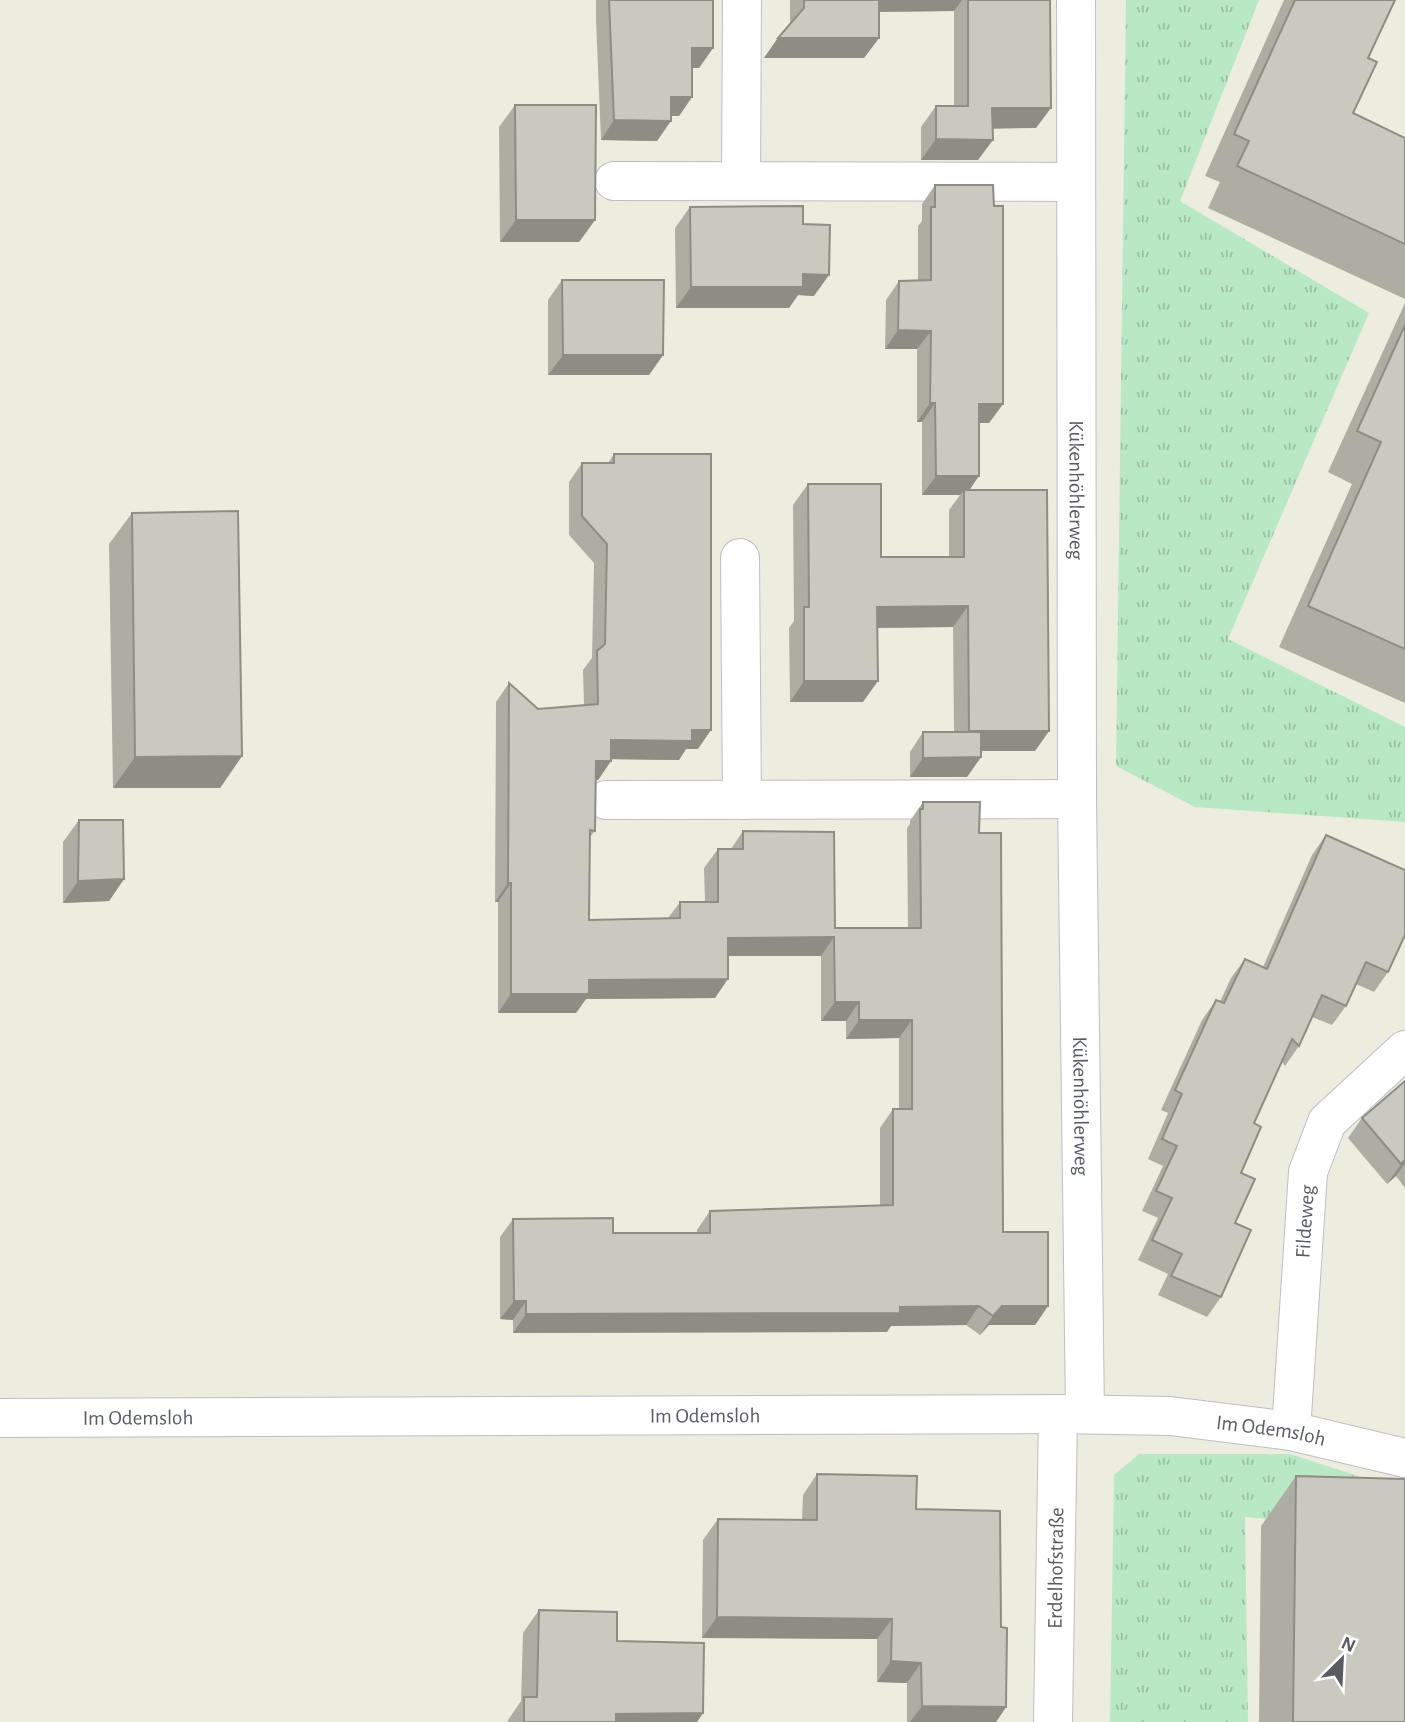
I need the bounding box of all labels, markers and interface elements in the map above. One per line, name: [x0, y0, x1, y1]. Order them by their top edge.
street label: Kükenhöhlerweg: [1066, 420, 1087, 560]
street label: Kükenhöhlerweg: [1069, 1036, 1092, 1177]
street label: Fildeweg: [1292, 1183, 1318, 1259]
street label: Im Odemsloh: [650, 1405, 760, 1427]
street label: Im Odemsloh: [83, 1407, 193, 1429]
street label: Im Odemsloh: [1215, 1412, 1328, 1450]
street label: Erdelhofstraße: [1045, 1507, 1067, 1629]
north arrow: [1307, 1624, 1377, 1694]
text: N: [1338, 1633, 1358, 1656]

